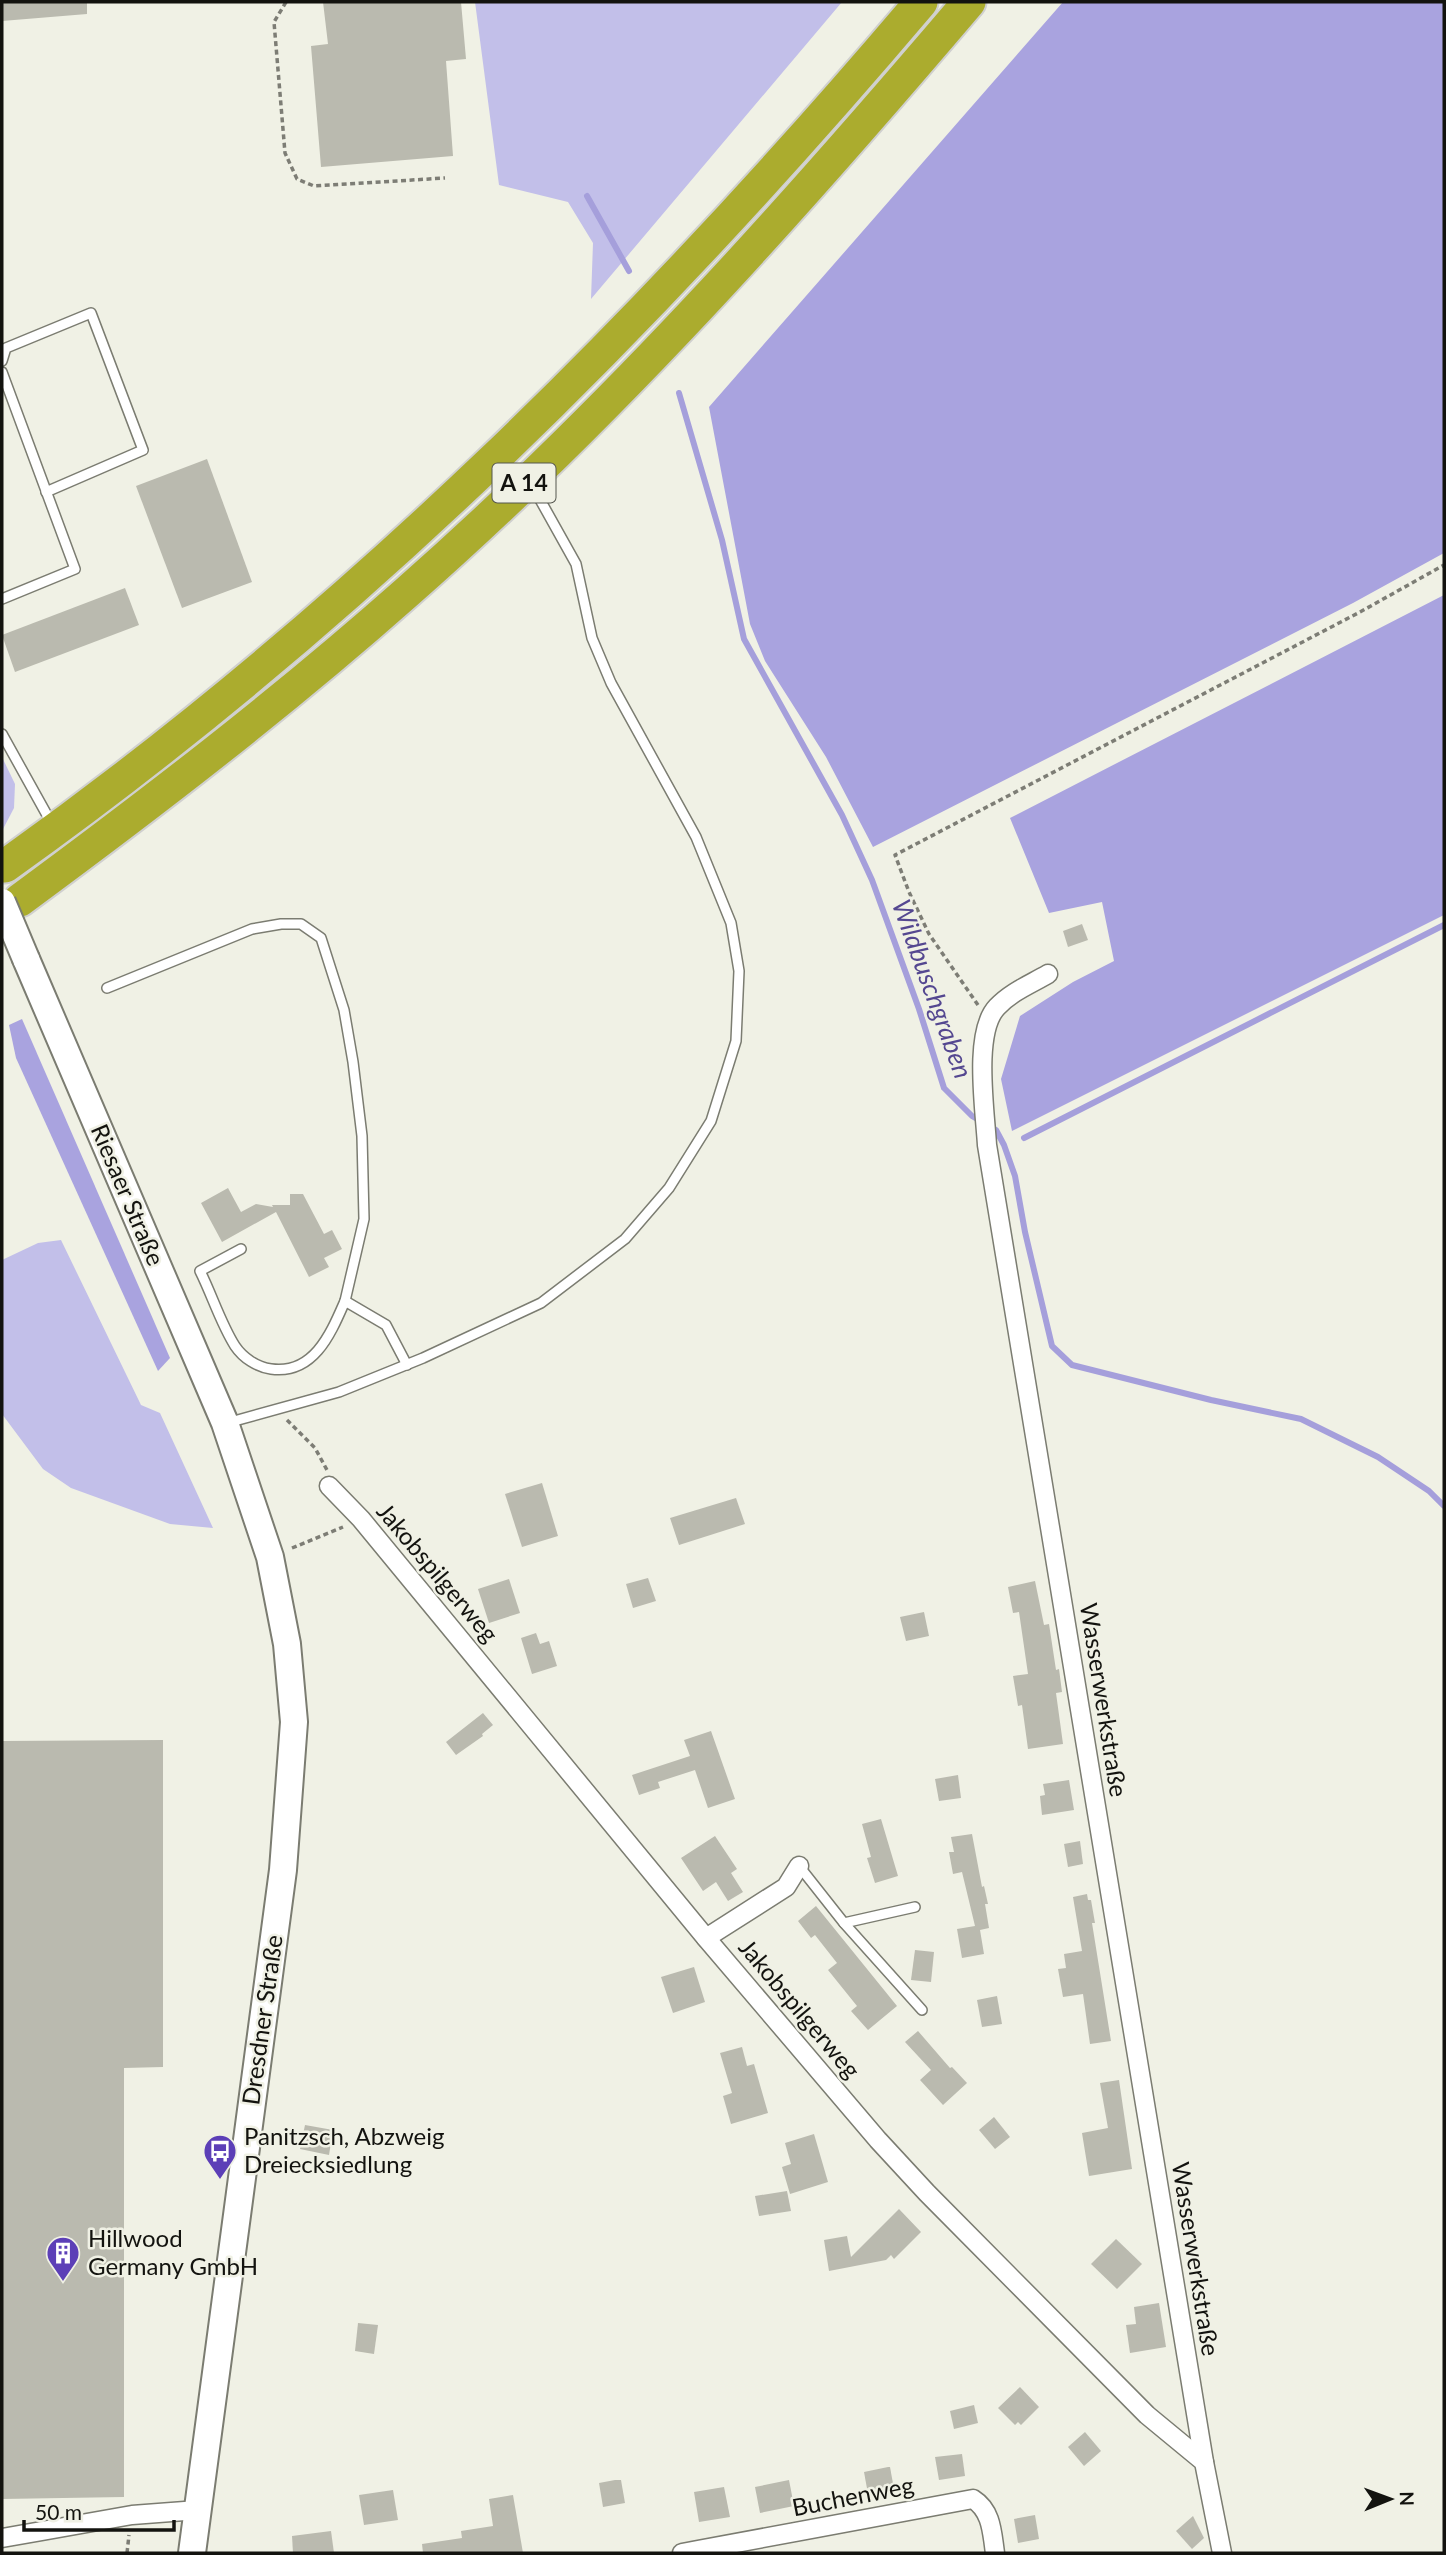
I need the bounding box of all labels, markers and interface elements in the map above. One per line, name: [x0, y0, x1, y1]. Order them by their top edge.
road number: A 14: [492, 463, 556, 503]
water label: Wildbuschgraben: [886, 895, 980, 1082]
street label: Riesaer Straße: [86, 1119, 171, 1269]
street label: Jakobspilgerweg: [371, 1496, 505, 1648]
street label: Wasserwerkstraße: [1075, 1601, 1134, 1799]
street label: Jakobspilgerweg: [733, 1932, 867, 2084]
street label: Dresdner Straße: [235, 1933, 288, 2107]
place label: Panitzsch, Abzweig Dreiecksiedlung: [244, 2121, 444, 2178]
bus stop icon: Panitzsch, Abzweig Dreiecksiedlung: [201, 2132, 239, 2181]
street label: Wasserwerkstraße: [1167, 2160, 1226, 2358]
place label: Hillwood Germany GmbH: [88, 2223, 258, 2280]
building icon: Hillwood Germany GmbH: [44, 2234, 82, 2283]
north arrow: [1355, 2464, 1425, 2534]
street label: Buchenweg: [789, 2470, 916, 2522]
scale bar: [24, 2488, 175, 2532]
text: N: [1396, 2491, 1419, 2506]
text: 50 m: [35, 2499, 82, 2524]

